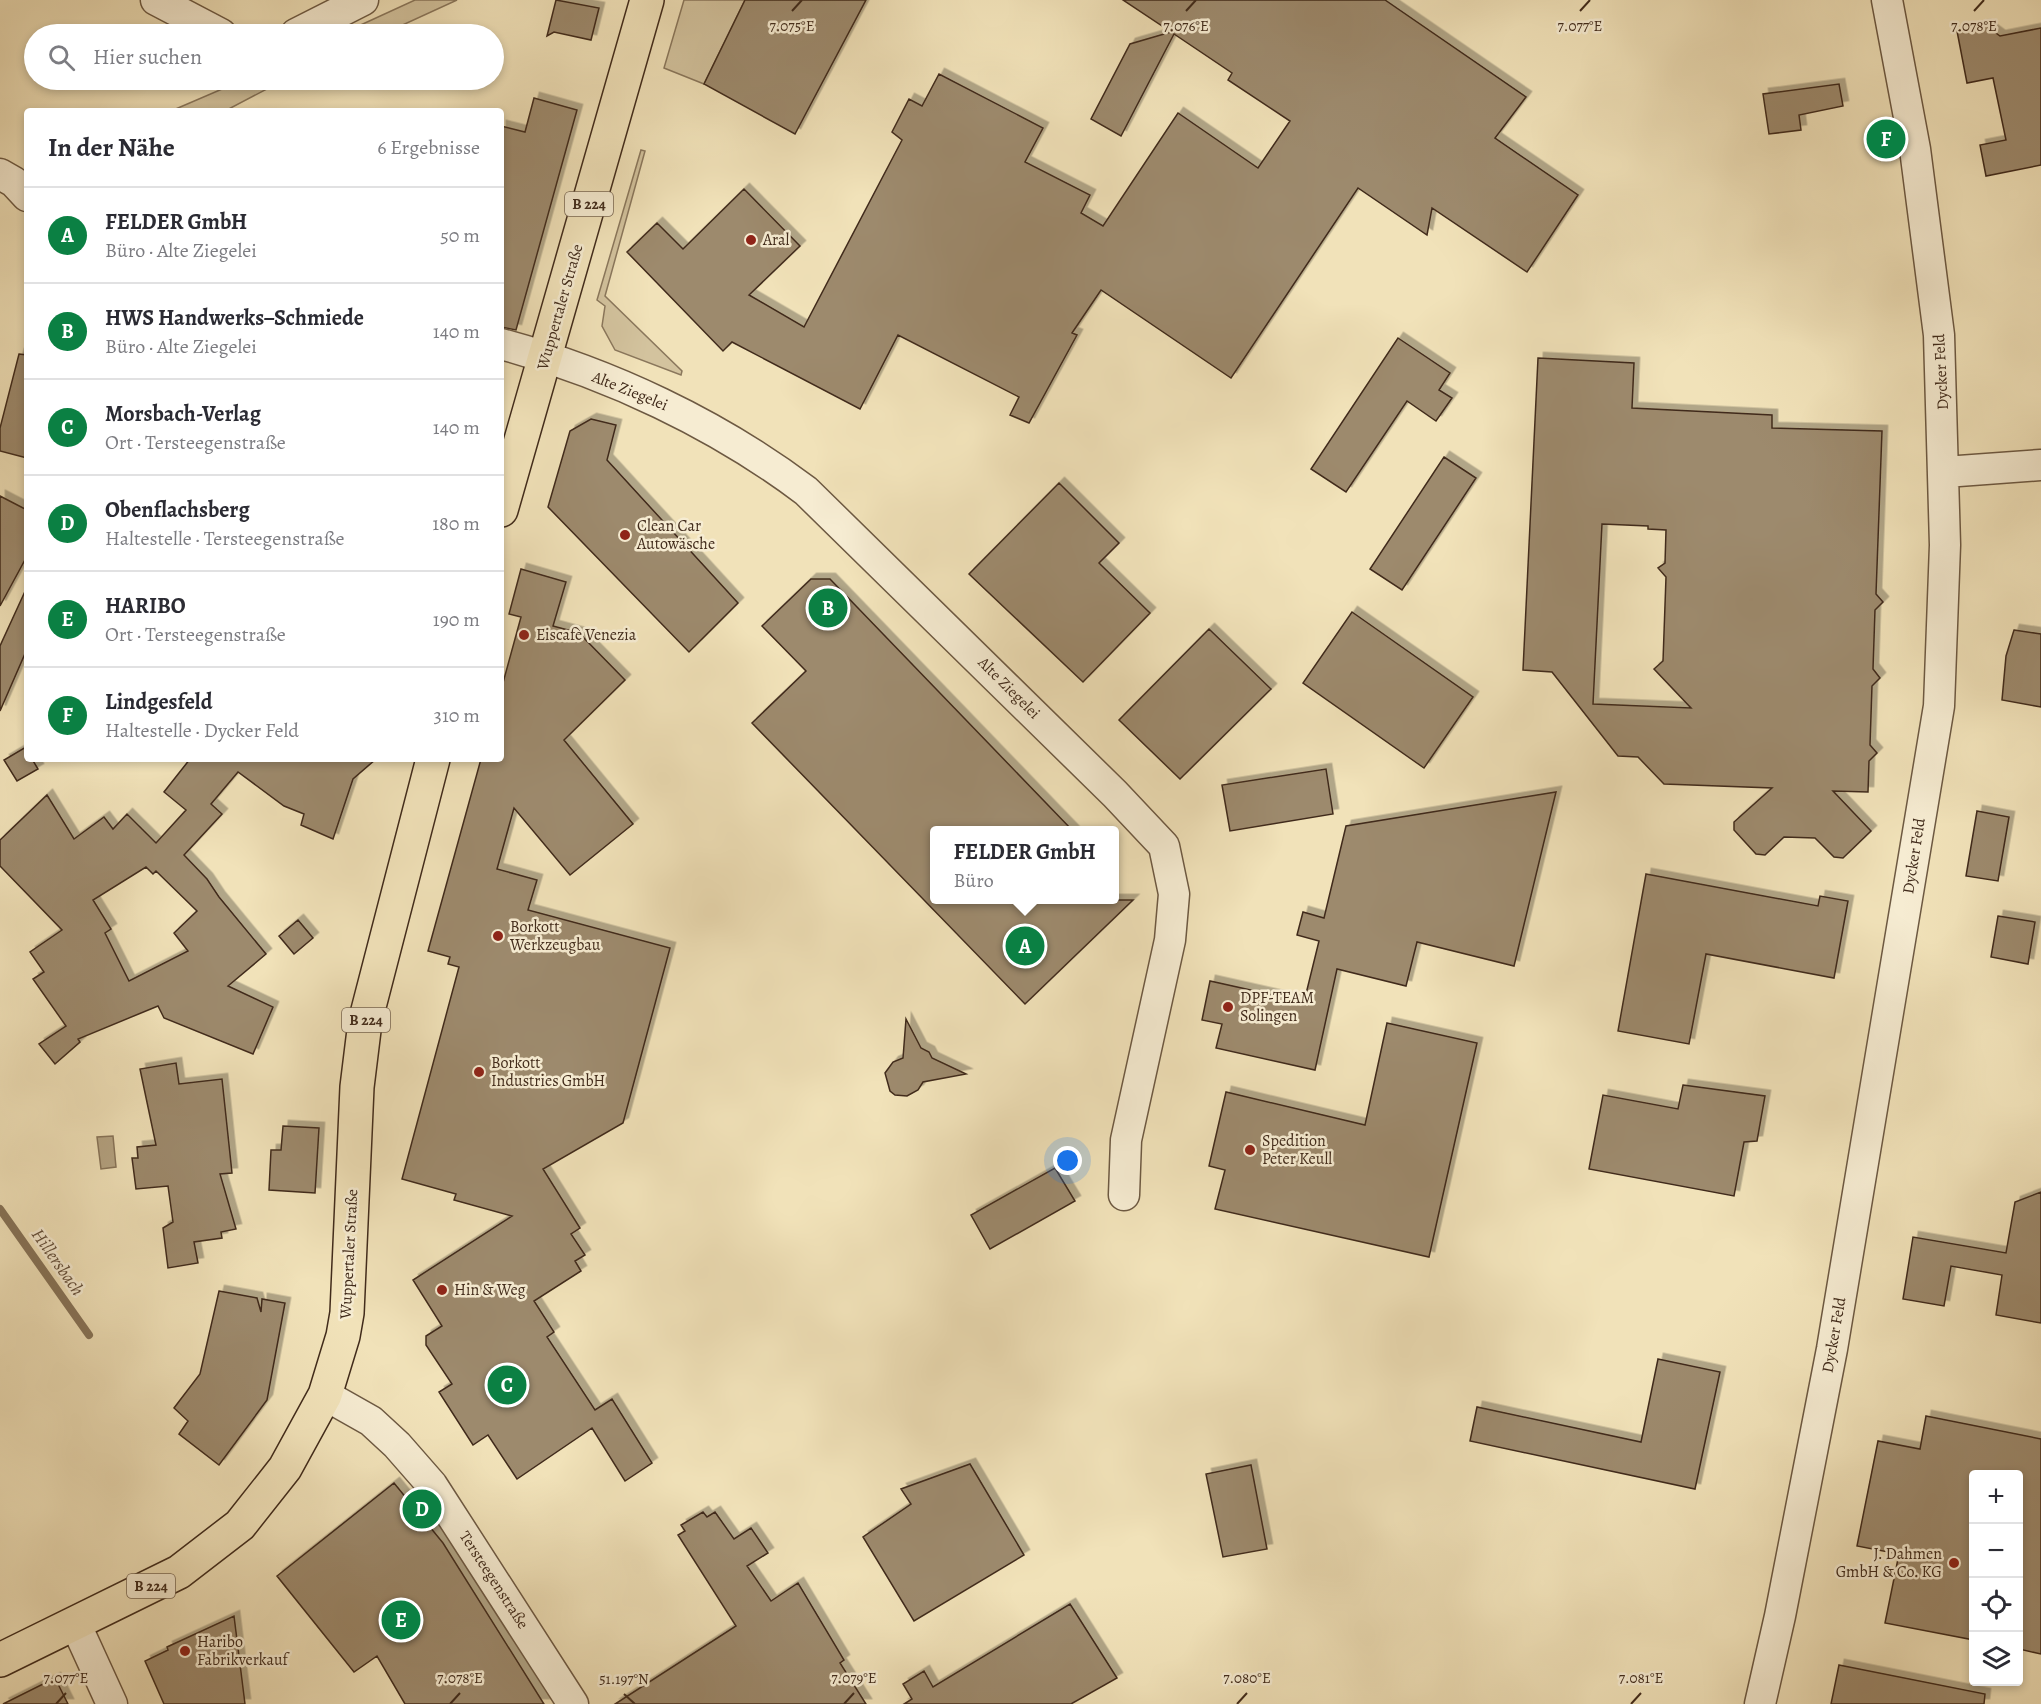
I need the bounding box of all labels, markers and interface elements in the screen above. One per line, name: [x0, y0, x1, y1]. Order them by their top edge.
text: 7.075°E: [769, 16, 815, 36]
text: 7.076°E: [1163, 16, 1209, 36]
text: 7.077°E: [1558, 16, 1602, 36]
text: 7.078°E: [1951, 16, 1997, 36]
search box: [24, 24, 504, 90]
icon: search: [45, 41, 78, 74]
text: Hier suchen: [93, 42, 202, 72]
pin: F: [1866, 116, 1906, 162]
text: In der Nähe: [48, 130, 175, 165]
text: 6 Ergebnisse: [377, 134, 480, 161]
road number: B 224: [565, 192, 613, 216]
text: FELDER GmbH: [105, 207, 247, 237]
text: A: [61, 222, 74, 249]
text: 50 m: [440, 222, 480, 249]
place label: Aral: [762, 229, 789, 251]
marker: Aral: [744, 233, 758, 247]
text: Büro · Alte Ziegelei: [105, 237, 257, 264]
street label: Wuppertaler Straße: [531, 241, 588, 373]
text: HWS Handwerks‒Schmiede: [105, 303, 364, 333]
text: B: [61, 318, 74, 345]
text: 140 m: [433, 318, 480, 345]
text: Büro · Alte Ziegelei: [105, 333, 257, 360]
street label: Dycker Feld: [1928, 333, 1954, 411]
street label: Alte Ziegelei: [588, 365, 671, 416]
text: Morsbach-Verlag: [105, 399, 261, 429]
text: C: [61, 414, 74, 441]
text: 140 m: [433, 414, 480, 441]
text: Ort · Tersteegenstraße: [105, 429, 286, 456]
text: Obenflachsberg: [105, 495, 250, 525]
text: D: [61, 510, 74, 537]
text: 180 m: [432, 510, 480, 537]
place label: Clean Car Autowäsche: [636, 515, 715, 555]
text: Haltestelle · Tersteegenstraße: [105, 525, 344, 552]
marker: Clean Car Autowäsche: [618, 528, 632, 542]
pin: B: [808, 586, 848, 630]
text: HARIBO: [105, 591, 186, 621]
text: E: [62, 606, 73, 633]
text: 190 m: [433, 606, 480, 633]
text: Ort · Tersteegenstraße: [105, 621, 286, 648]
place label: Eiscafè Venezia: [536, 624, 637, 646]
marker: Eiscafè Venezia: [517, 628, 531, 642]
street label: Alte Ziegelei: [972, 651, 1045, 724]
text: Lindgesfeld: [105, 687, 212, 717]
text: F: [62, 702, 73, 729]
text: 310 m: [434, 702, 480, 729]
text: Haltestelle · Dycker Feld: [105, 717, 299, 744]
street label: Dycker Feld: [1897, 816, 1931, 895]
popup: [930, 826, 1119, 904]
text: FELDER GmbH: [953, 837, 1096, 867]
text: Büro: [953, 867, 994, 894]
place label: Borkott Werkzeugbau: [509, 916, 601, 956]
pin: A: [1006, 924, 1044, 968]
marker: Borkott Werkzeugbau: [491, 929, 505, 943]
place label: DPF-TEAM Solingen: [1240, 987, 1314, 1027]
marker: DPF-TEAM Solingen: [1221, 1000, 1235, 1014]
road number: B 224: [342, 1008, 390, 1032]
place label: Borkott Industries GmbH: [491, 1052, 605, 1092]
marker: Borkott Industries GmbH: [472, 1065, 486, 1079]
place label: Spedition Peter Keull: [1262, 1130, 1332, 1170]
marker: Spedition Peter Keull: [1243, 1143, 1257, 1157]
your location: [1053, 1146, 1082, 1175]
street label: Wuppertaler Straße: [335, 1189, 363, 1320]
water label: Hillersbach: [26, 1224, 90, 1301]
place label: Hin & Weg: [454, 1279, 525, 1301]
marker: Hin & Weg: [435, 1283, 449, 1297]
street label: Dycker Feld: [1817, 1295, 1852, 1374]
pin: C: [488, 1362, 526, 1408]
map controls: [1969, 1470, 2023, 1686]
button: +: [1969, 1470, 2023, 1524]
pin: D: [402, 1486, 442, 1532]
button: −: [1969, 1524, 2023, 1578]
street label: Tersteegenstraße: [454, 1527, 534, 1633]
place label: J. Dahmen GmbH & Co. KG: [1836, 1543, 1942, 1583]
marker: J. Dahmen GmbH & Co. KG: [1947, 1556, 1961, 1570]
road number: B 224: [127, 1574, 175, 1598]
button: locate: [1969, 1578, 2023, 1632]
pin: E: [382, 1598, 420, 1642]
place label: Haribo Fabrikverkauf: [197, 1631, 291, 1671]
button: layers: [1969, 1632, 2023, 1686]
marker: Haribo Fabrikverkauf: [178, 1644, 192, 1658]
text: 7.077°E: [44, 1668, 88, 1688]
text: 7.078°E: [437, 1668, 483, 1688]
text: 7.079°E: [831, 1668, 877, 1688]
text: 7.080°E: [1223, 1668, 1271, 1688]
text: 7.081°E: [1619, 1668, 1663, 1688]
text: 51.197°N: [599, 1669, 649, 1689]

